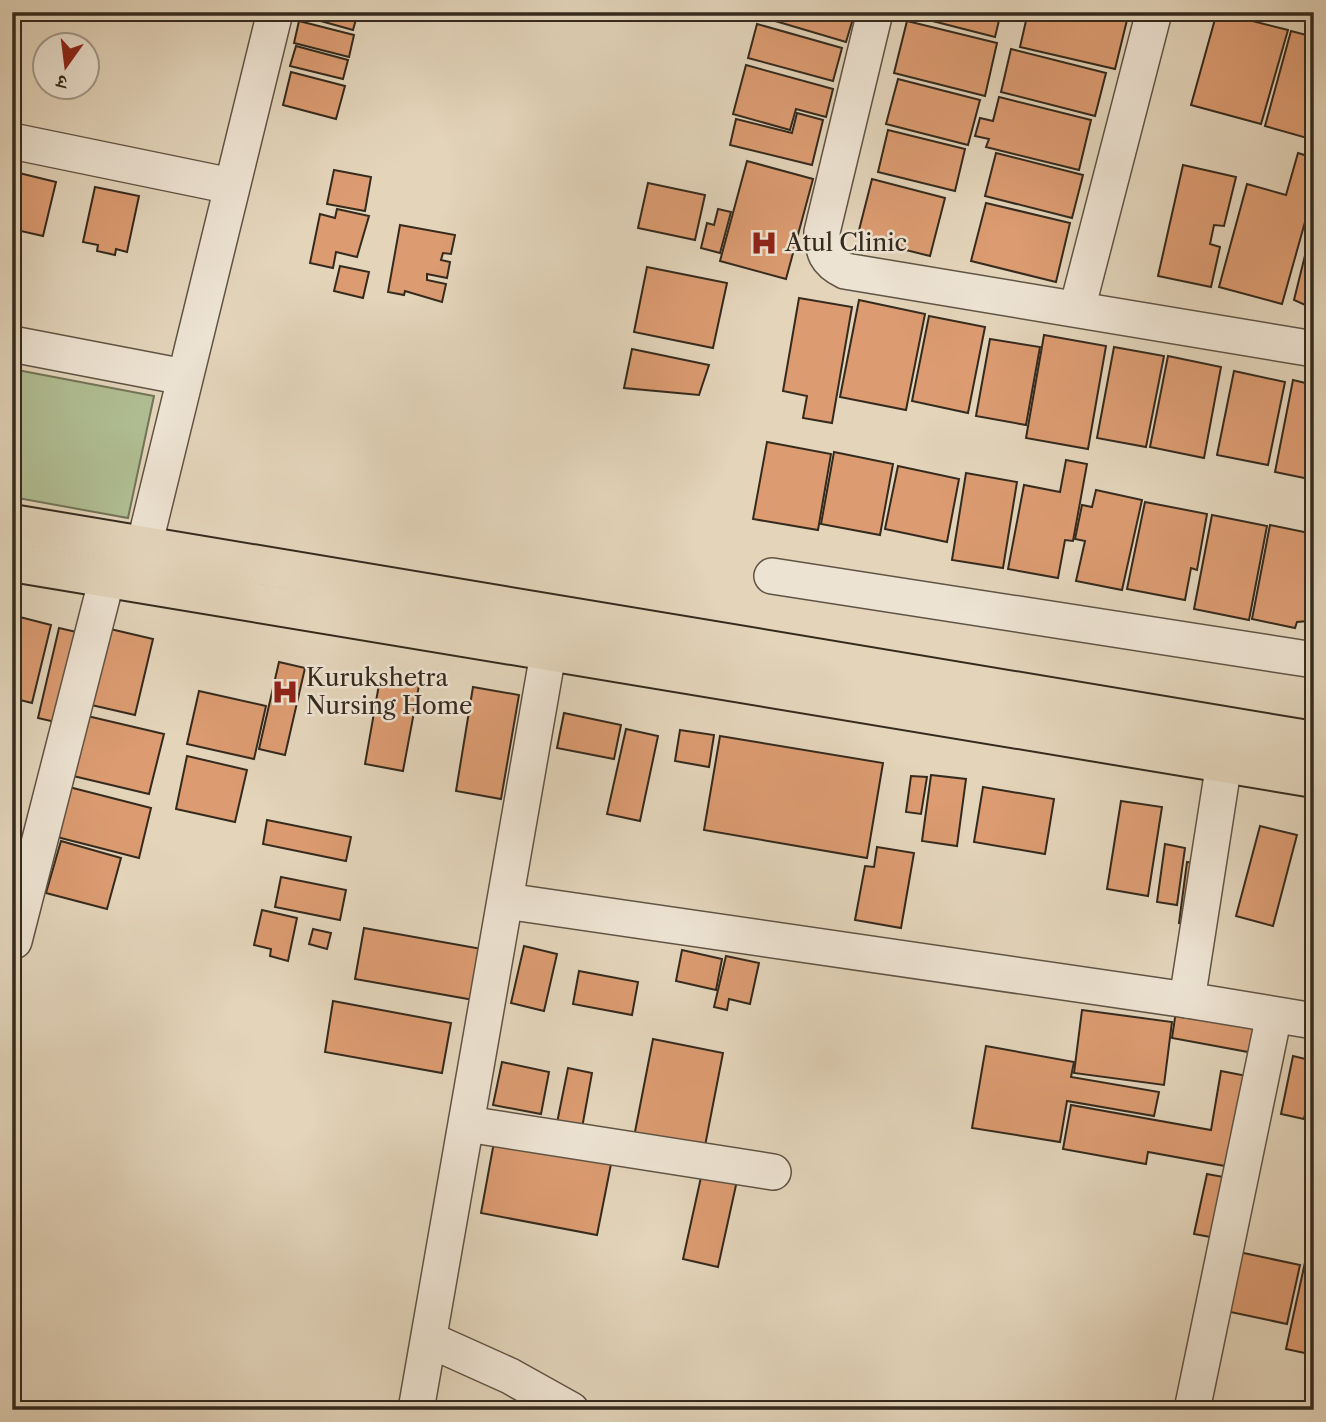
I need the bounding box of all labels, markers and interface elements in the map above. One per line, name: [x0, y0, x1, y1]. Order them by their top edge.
north arrow: [32, 32, 102, 102]
text: उ: [53, 69, 71, 95]
hospital icon: Atul Clinic: [749, 228, 779, 258]
place label: Atul Clinic: [784, 228, 907, 257]
place label: Kurukshetra Nursing Home: [306, 663, 473, 720]
hospital icon: Kurukshetra Nursing Home: [270, 677, 300, 707]

